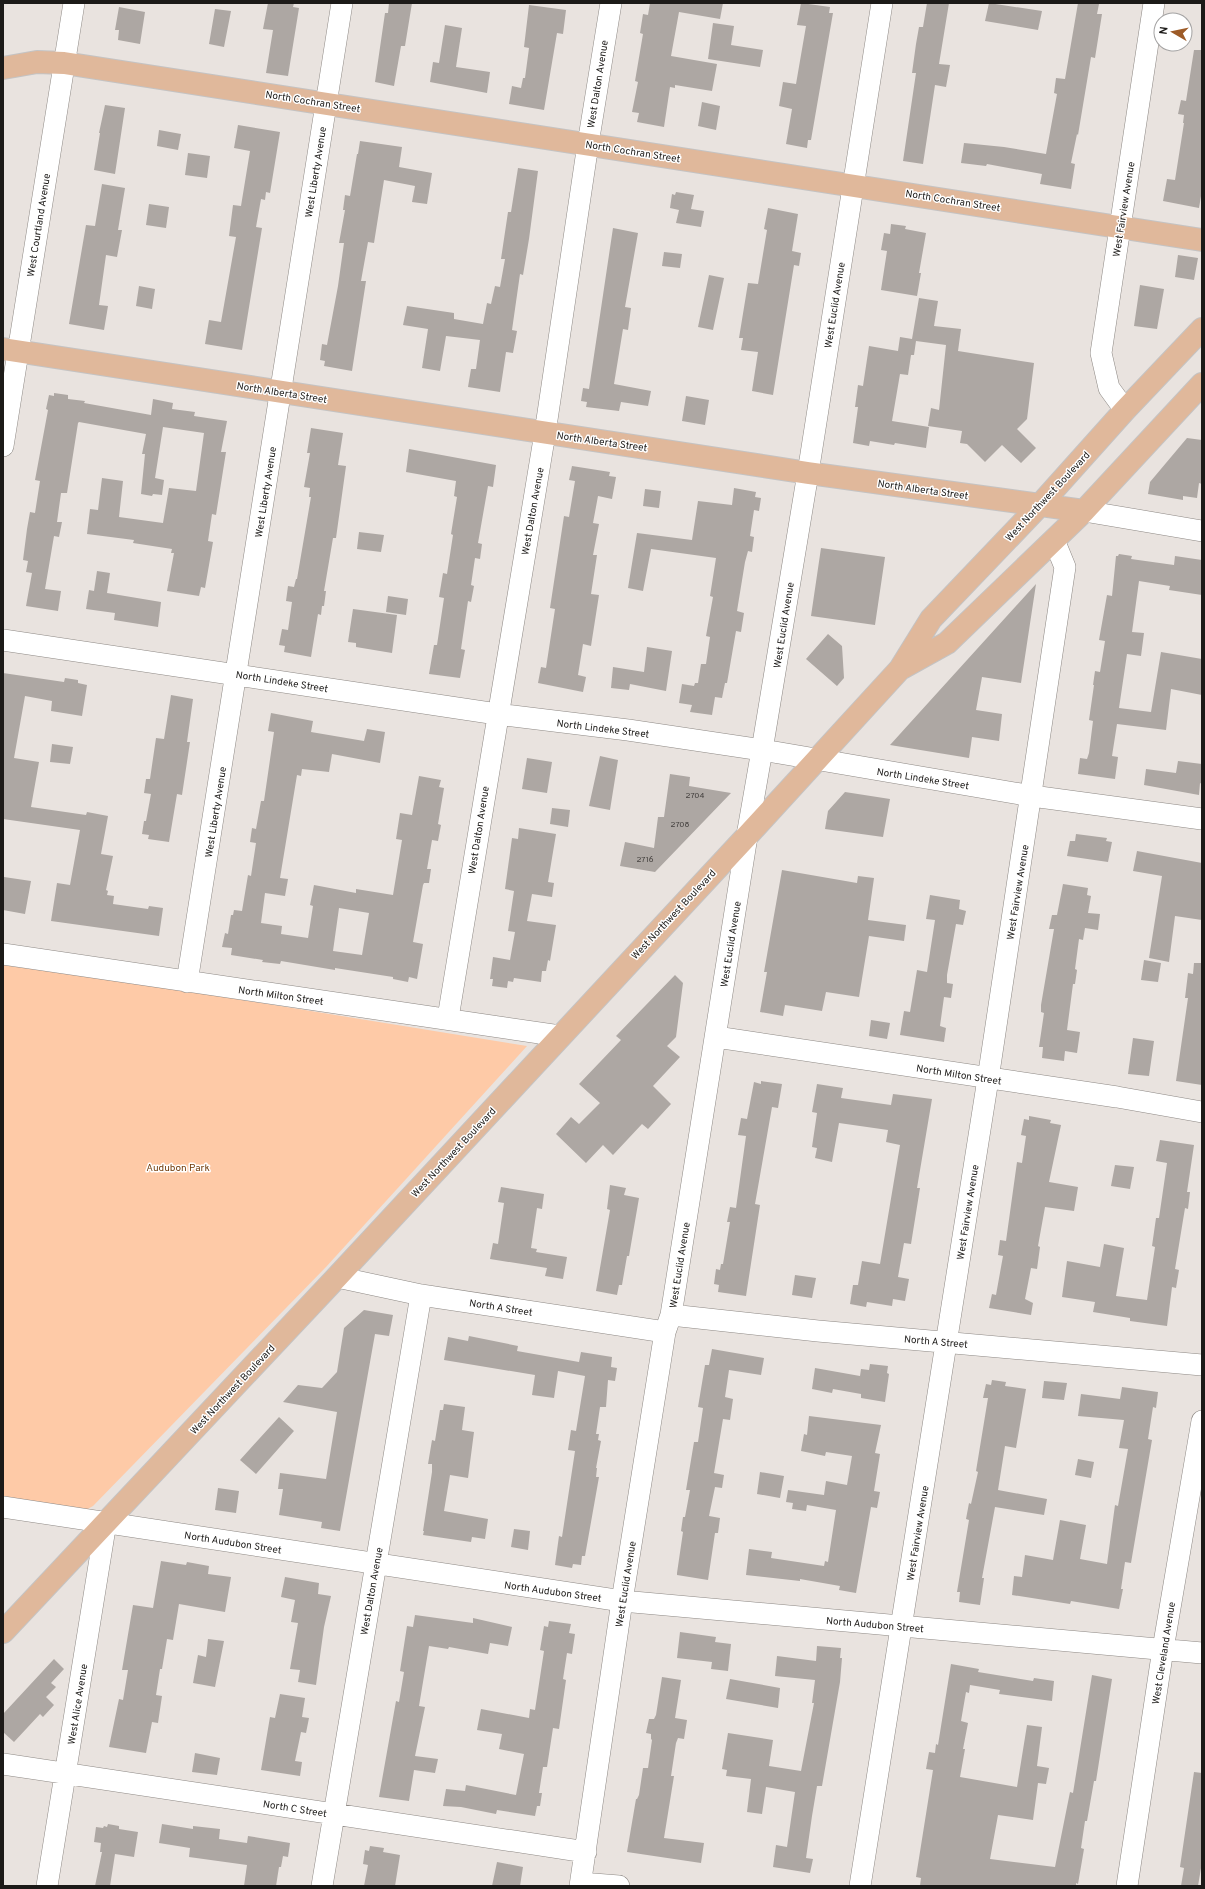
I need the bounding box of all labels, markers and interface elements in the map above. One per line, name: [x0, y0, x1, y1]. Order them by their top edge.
north arrow: [1153, 12, 1193, 52]
text: N: [1157, 26, 1172, 36]
street label: West Dalton Avenue: [585, 39, 612, 129]
street label: North Cochran Street: [264, 89, 361, 116]
street label: West Liberty Avenue: [303, 126, 330, 219]
street label: North Cochran Street: [584, 139, 681, 166]
street label: West Fairview Avenue: [1111, 161, 1138, 258]
street label: West Courtland Avenue: [25, 173, 54, 278]
street label: North Cochran Street: [904, 188, 1001, 215]
street label: West Euclid Avenue: [822, 261, 849, 349]
street label: North Alberta Street: [236, 380, 328, 407]
street label: North Alberta Street: [556, 430, 648, 455]
street label: West Liberty Avenue: [253, 446, 280, 539]
street label: West Northwest Boulevard: [1003, 449, 1093, 545]
street label: West Dalton Avenue: [519, 466, 548, 556]
street label: North Alberta Street: [877, 478, 969, 503]
street label: West Euclid Avenue: [771, 581, 798, 669]
street label: North Lindeke Street: [235, 669, 329, 696]
street label: North Lindeke Street: [556, 717, 650, 742]
street label: West Liberty Avenue: [203, 766, 230, 859]
street label: North Lindeke Street: [876, 766, 970, 793]
street label: West Dalton Avenue: [466, 785, 493, 875]
house number: 2704: [686, 791, 704, 801]
house number: 2708: [671, 820, 689, 830]
street label: West Fairview Avenue: [1005, 844, 1032, 941]
house number: 2716: [637, 855, 654, 865]
street label: West Northwest Boulevard: [629, 867, 719, 963]
street label: West Euclid Avenue: [718, 900, 745, 988]
street label: North Milton Street: [237, 984, 325, 1009]
street label: North Milton Street: [915, 1062, 1003, 1089]
street label: West Northwest Boulevard: [409, 1105, 499, 1201]
park label: Audubon Park: [146, 1162, 210, 1175]
street label: West Fairview Avenue: [955, 1164, 982, 1261]
street label: West Euclid Avenue: [667, 1221, 694, 1309]
street label: North A Street: [468, 1297, 534, 1320]
street label: North A Street: [903, 1333, 969, 1352]
street label: West Northwest Boulevard: [188, 1342, 278, 1438]
street label: West Fairview Avenue: [905, 1485, 932, 1582]
street label: North Audubon Street: [183, 1529, 282, 1558]
street label: West Euclid Avenue: [613, 1540, 640, 1628]
street label: West Dalton Avenue: [358, 1546, 387, 1636]
street label: North Audubon Street: [503, 1579, 603, 1606]
street label: West Cleveland Avenue: [1150, 1601, 1179, 1705]
street label: North Audubon Street: [825, 1615, 925, 1636]
street label: West Alice Avenue: [66, 1663, 91, 1746]
street label: North C Street: [262, 1798, 328, 1821]

